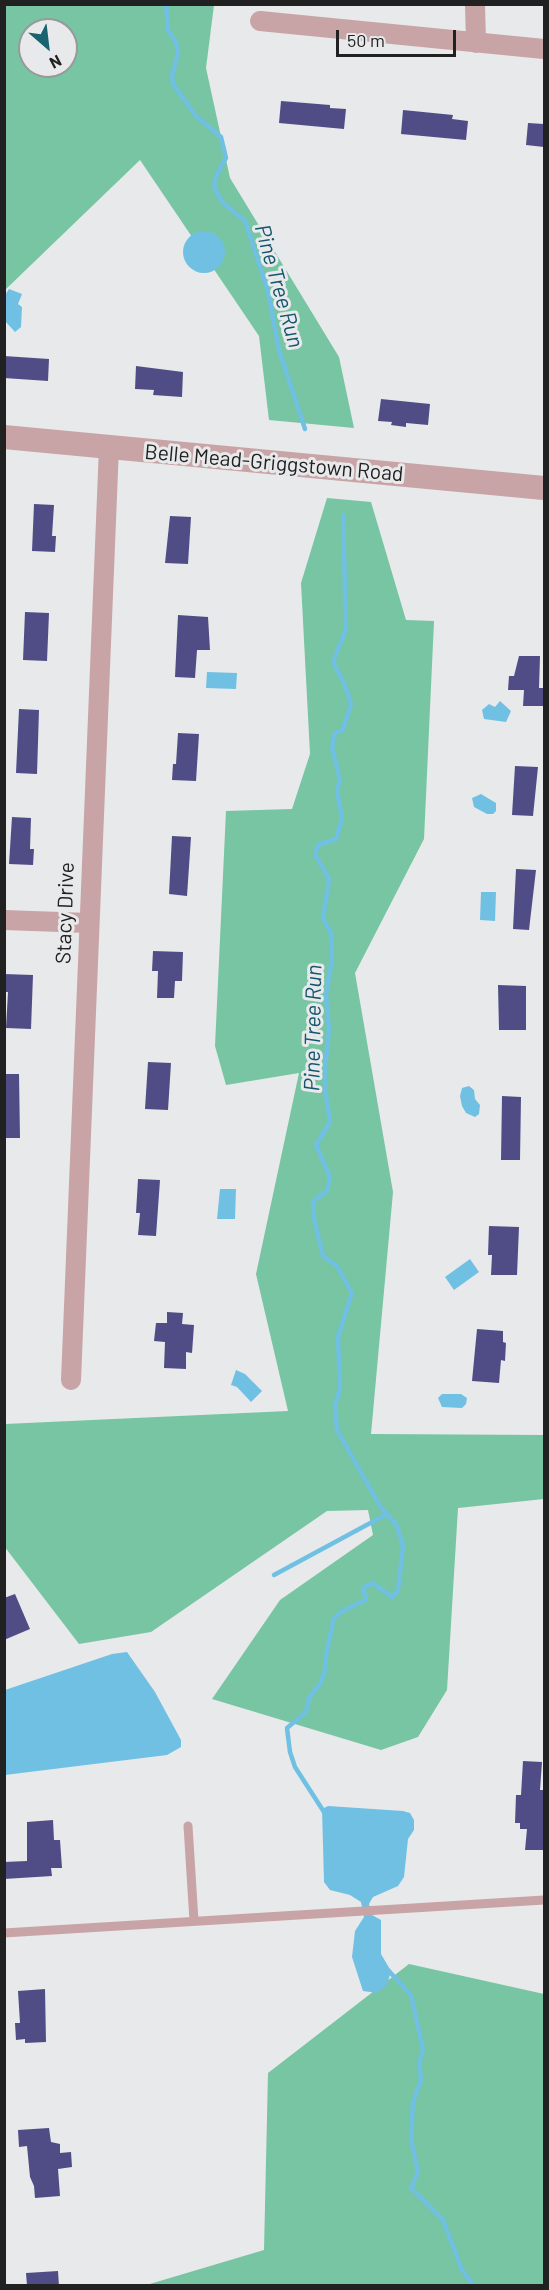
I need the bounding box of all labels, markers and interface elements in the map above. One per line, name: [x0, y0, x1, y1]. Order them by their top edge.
north arrow: [18, 18, 78, 78]
scale bar: [339, 18, 459, 56]
text: 50 m: [347, 29, 385, 51]
text: N: [47, 52, 65, 73]
water label: Pine Tree Run: [249, 221, 309, 351]
street label: Belle Mead-Griggstown Road: [144, 439, 404, 487]
street label: Stacy Drive: [51, 862, 79, 964]
water label: Pine Tree Run: [299, 964, 327, 1092]

